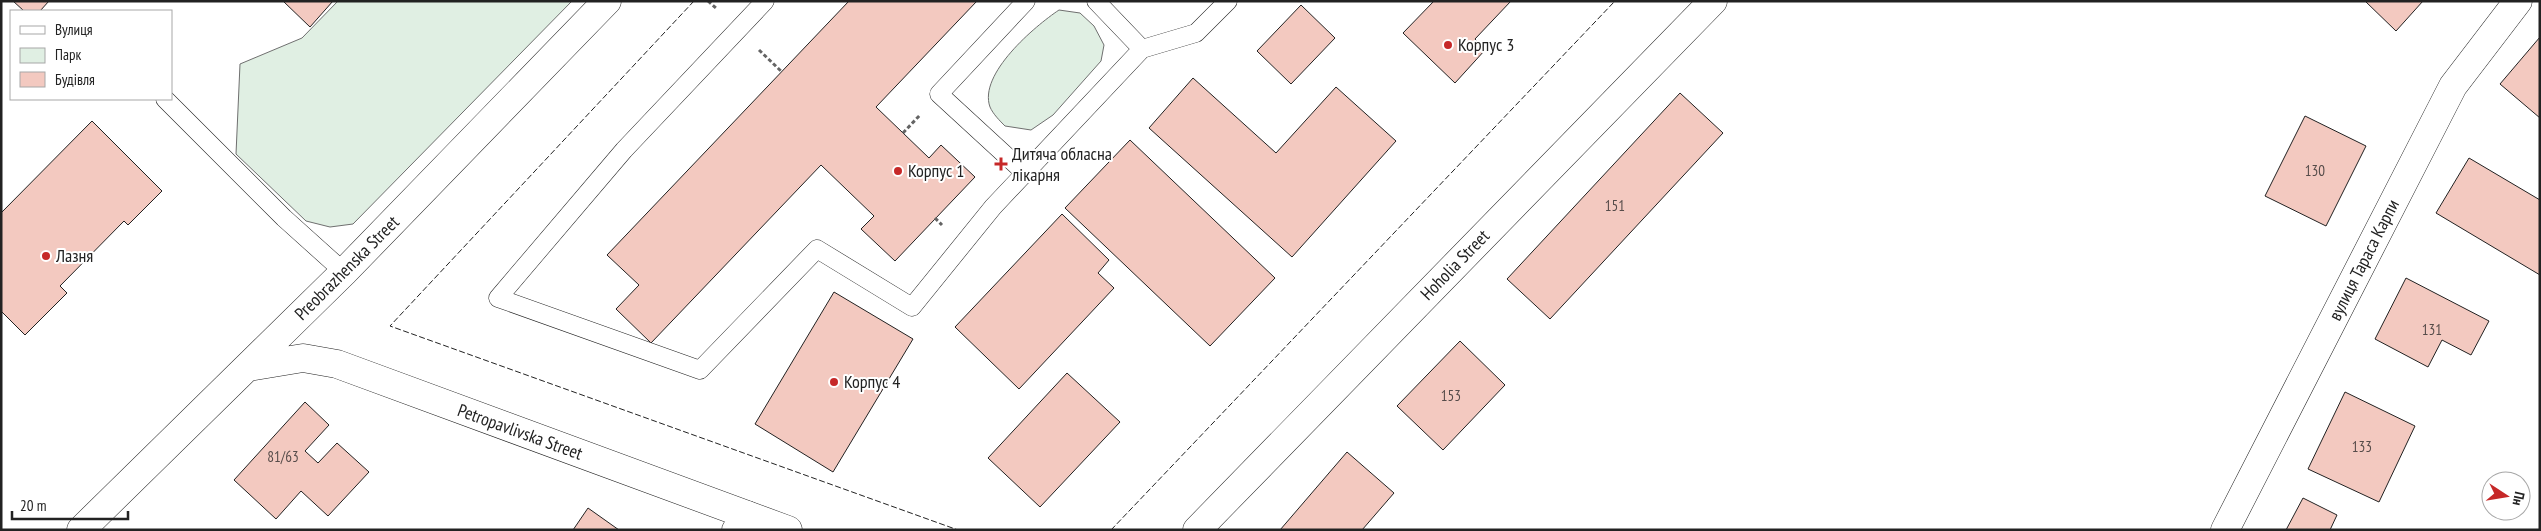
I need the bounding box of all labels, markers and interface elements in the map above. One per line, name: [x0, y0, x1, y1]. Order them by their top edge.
legend: [10, 10, 172, 100]
text: Вулиця: [55, 20, 93, 39]
place label: Корпус 3: [1458, 33, 1514, 56]
marker: Корпус 3: [1442, 39, 1454, 51]
text: Парк: [55, 45, 81, 64]
text: Будівля: [55, 70, 95, 89]
place label: Дитяча обласна лікарня: [1011, 142, 1112, 186]
marker: Дитяча обласна лікарня: [994, 157, 1008, 171]
place label: Корпус 1: [908, 159, 964, 182]
house number: 130: [2305, 161, 2325, 180]
marker: Корпус 1: [892, 165, 904, 177]
street label: вулиця Тараса Карпи: [2323, 195, 2404, 324]
house number: 151: [1605, 196, 1625, 215]
street label: Preobrazhenska Street: [289, 210, 404, 325]
street label: Hoholia Street: [1415, 224, 1494, 305]
place label: Лазня: [55, 244, 93, 267]
marker: Лазня: [40, 250, 52, 262]
house number: 131: [2422, 320, 2442, 339]
place label: Корпус 4: [844, 370, 900, 393]
marker: Корпус 4: [828, 376, 840, 388]
house number: 153: [1441, 386, 1461, 405]
street label: Petropavlivska Street: [455, 398, 586, 465]
house number: 133: [2352, 437, 2372, 456]
house number: 81/63: [267, 447, 299, 466]
north arrow: [2481, 471, 2531, 521]
scale bar: [12, 488, 129, 520]
text: Пн: [2509, 490, 2529, 507]
text: 20 m: [20, 496, 46, 515]

